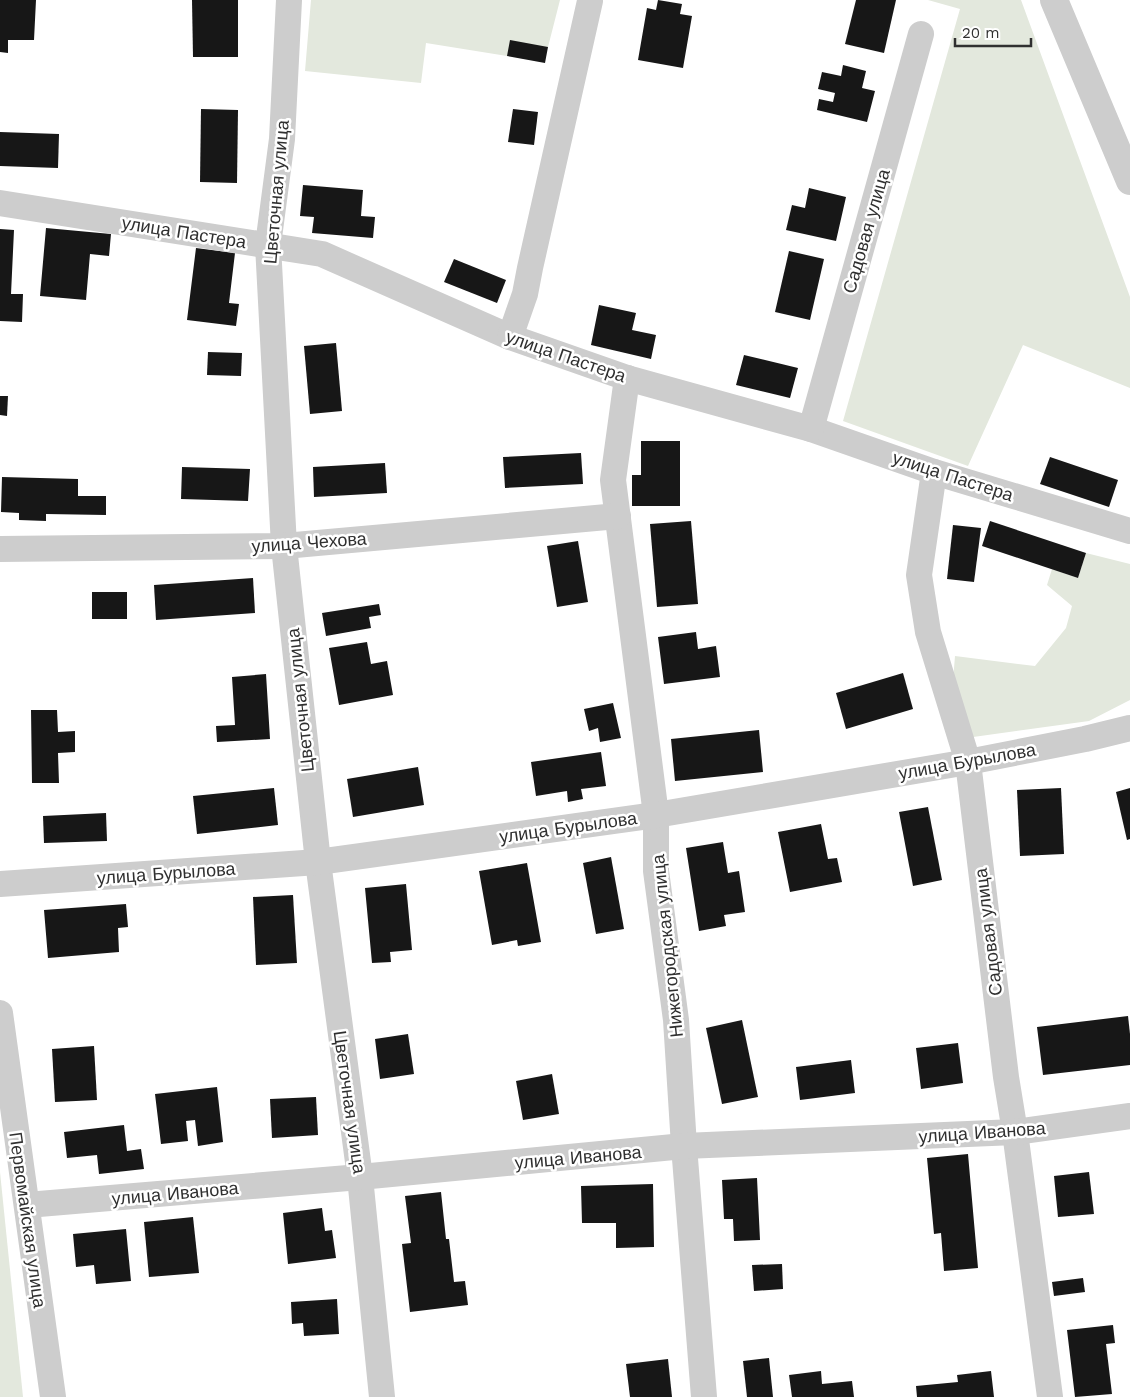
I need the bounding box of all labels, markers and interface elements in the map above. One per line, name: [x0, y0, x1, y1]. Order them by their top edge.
scale bar: [955, 15, 1031, 47]
text: 20 m: [962, 24, 1000, 42]
street label: Цветочная улица: [259, 118, 293, 265]
street label: Садовая улица: [838, 165, 894, 296]
street label: улица Пастера: [120, 212, 249, 252]
street label: улица Пастера: [503, 326, 630, 387]
street label: улица Пастера: [890, 447, 1017, 506]
street label: улица Чехова: [251, 527, 368, 557]
street label: Цветочная улица: [282, 626, 318, 773]
street label: улица Бурылова: [897, 738, 1038, 783]
street label: улица Бурылова: [498, 807, 639, 847]
street label: Нижегородская улица: [647, 852, 687, 1039]
street label: улица Бурылова: [96, 858, 237, 888]
street label: Садовая улица: [970, 866, 1006, 997]
street label: Цветочная улица: [330, 1029, 371, 1176]
street label: улица Иванова: [918, 1117, 1047, 1147]
street label: Первомайская улица: [5, 1131, 51, 1310]
street label: улица Иванова: [514, 1141, 643, 1173]
street label: улица Иванова: [111, 1177, 240, 1209]

